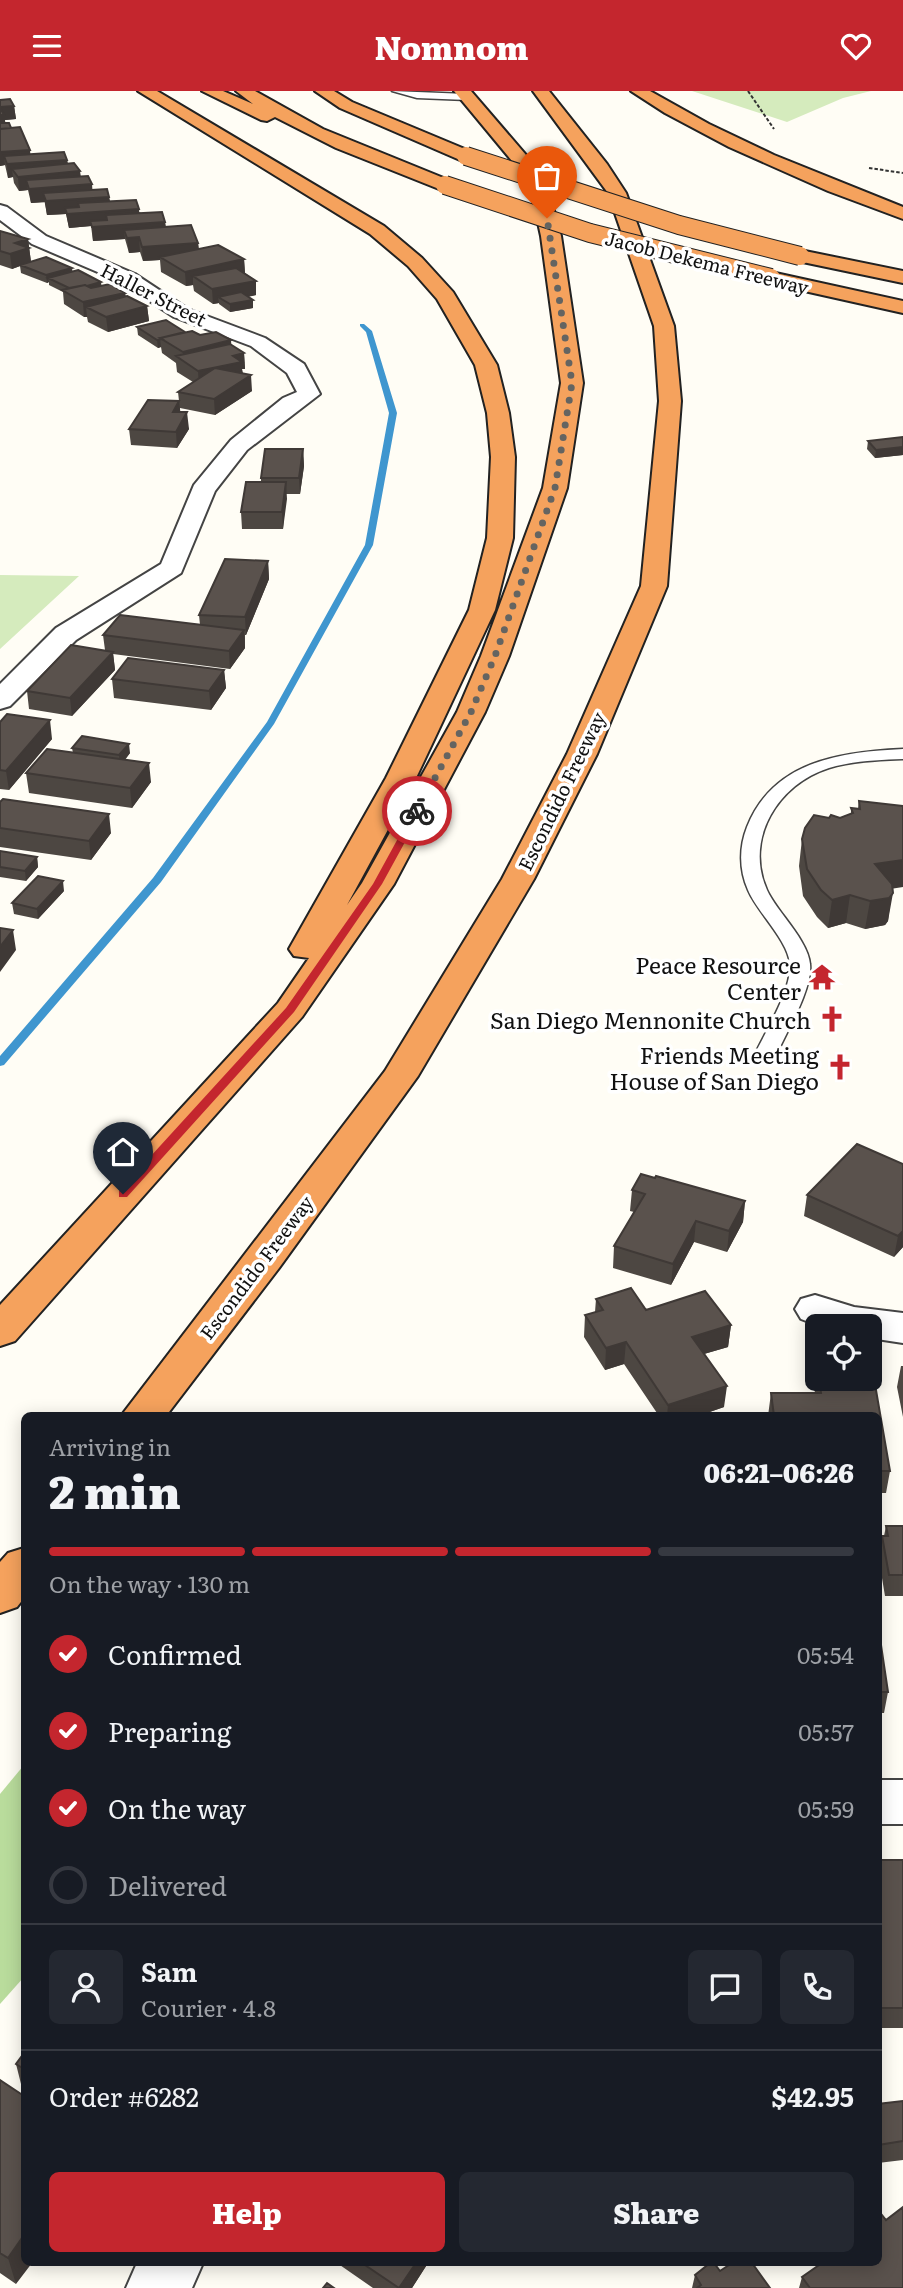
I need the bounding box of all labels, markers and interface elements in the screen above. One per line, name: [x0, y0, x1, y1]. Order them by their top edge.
text: Nomnom: [374, 22, 529, 70]
icon: menu: [28, 27, 66, 65]
icon: heart: [837, 27, 875, 65]
pin: [517, 146, 577, 218]
icon: bag: [528, 157, 566, 195]
street label: Jacob Dekema Freeway: [602, 223, 812, 301]
street label: Haller Street: [96, 255, 212, 333]
street label: Escondido Freeway: [510, 707, 612, 875]
courier: [382, 776, 452, 846]
icon: bike: [398, 792, 436, 830]
place label: Peace Resource Center: [635, 947, 801, 1007]
temple icon: Peace Resource Center: [807, 962, 837, 992]
place label: San Diego Mennonite Church: [490, 1002, 811, 1036]
church icon: San Diego Mennonite Church: [817, 1004, 847, 1034]
place label: Friends Meeting House of San Diego: [610, 1037, 819, 1097]
church icon: Friends Meeting House of San Diego: [825, 1052, 855, 1082]
pin: [93, 1122, 153, 1194]
icon: home: [104, 1133, 142, 1171]
street label: Escondido Freeway: [193, 1189, 319, 1345]
map controls: [805, 1314, 882, 1391]
button: locate: [805, 1314, 882, 1391]
text: Arriving in: [49, 1429, 171, 1463]
text: 06:21–06:26: [703, 1452, 854, 1491]
text: 2 min: [49, 1455, 181, 1523]
text: On the way · 130 m: [49, 1566, 250, 1600]
text: Confirmed: [108, 1634, 242, 1673]
icon: check: [49, 1635, 87, 1673]
text: 05:54: [797, 1637, 854, 1671]
text: Preparing: [108, 1711, 231, 1750]
icon: check: [49, 1712, 87, 1750]
text: 05:57: [798, 1714, 854, 1748]
text: On the way: [108, 1788, 246, 1827]
icon: check: [49, 1789, 87, 1827]
text: 05:59: [798, 1791, 854, 1825]
text: Delivered: [108, 1865, 227, 1904]
button: person: [49, 1950, 123, 2024]
button: chat: [688, 1950, 762, 2024]
button: phone: [780, 1950, 854, 2024]
text: Sam: [141, 1951, 197, 1990]
text: Courier · 4.8: [141, 1990, 276, 2024]
text: Order #6282: [49, 2076, 199, 2115]
text: $42.95: [771, 2076, 854, 2115]
button: Help: [49, 2172, 445, 2252]
button: Share: [459, 2172, 854, 2252]

